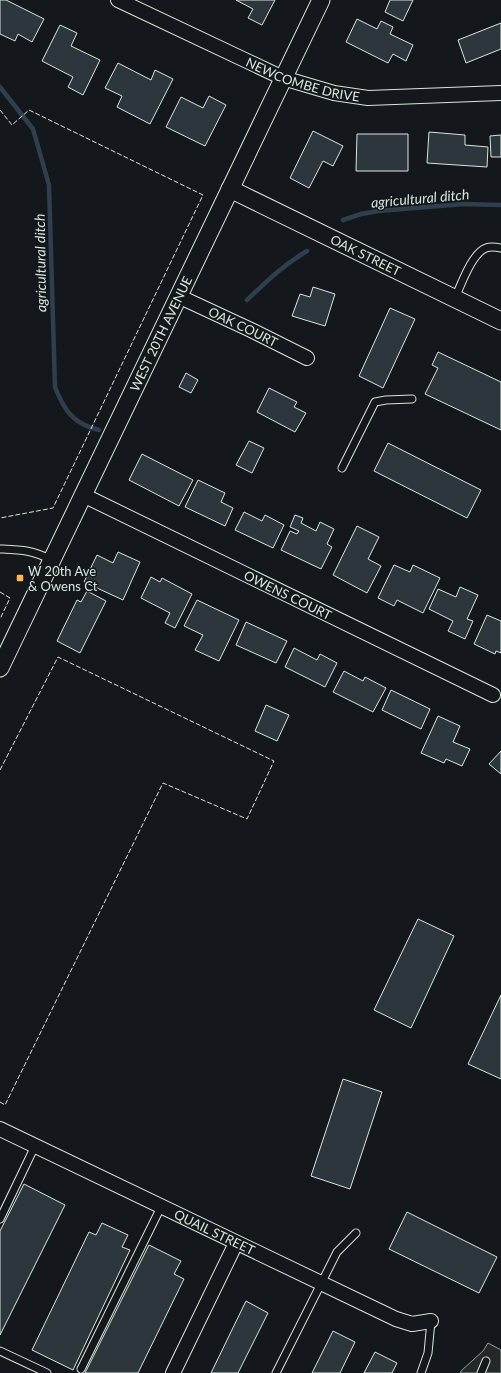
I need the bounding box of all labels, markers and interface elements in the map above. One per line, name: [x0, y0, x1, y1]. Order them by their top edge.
street label: NEWCOMBE DRIVE: [243, 54, 361, 105]
water label: agricultural ditch: [370, 185, 470, 211]
water label: agricultural ditch: [31, 214, 49, 312]
street label: OAK STREET: [328, 231, 404, 279]
street label: WEST 20TH AVENUE: [126, 273, 195, 394]
street label: OAK COURT: [206, 303, 281, 350]
place label: W 20th Ave & Owens Ct: [28, 563, 98, 594]
street label: OWENS COURT: [241, 567, 335, 623]
marker: W 20th Ave & Owens Ct: [15, 573, 25, 583]
street label: QUAIL STREET: [172, 1206, 258, 1258]

